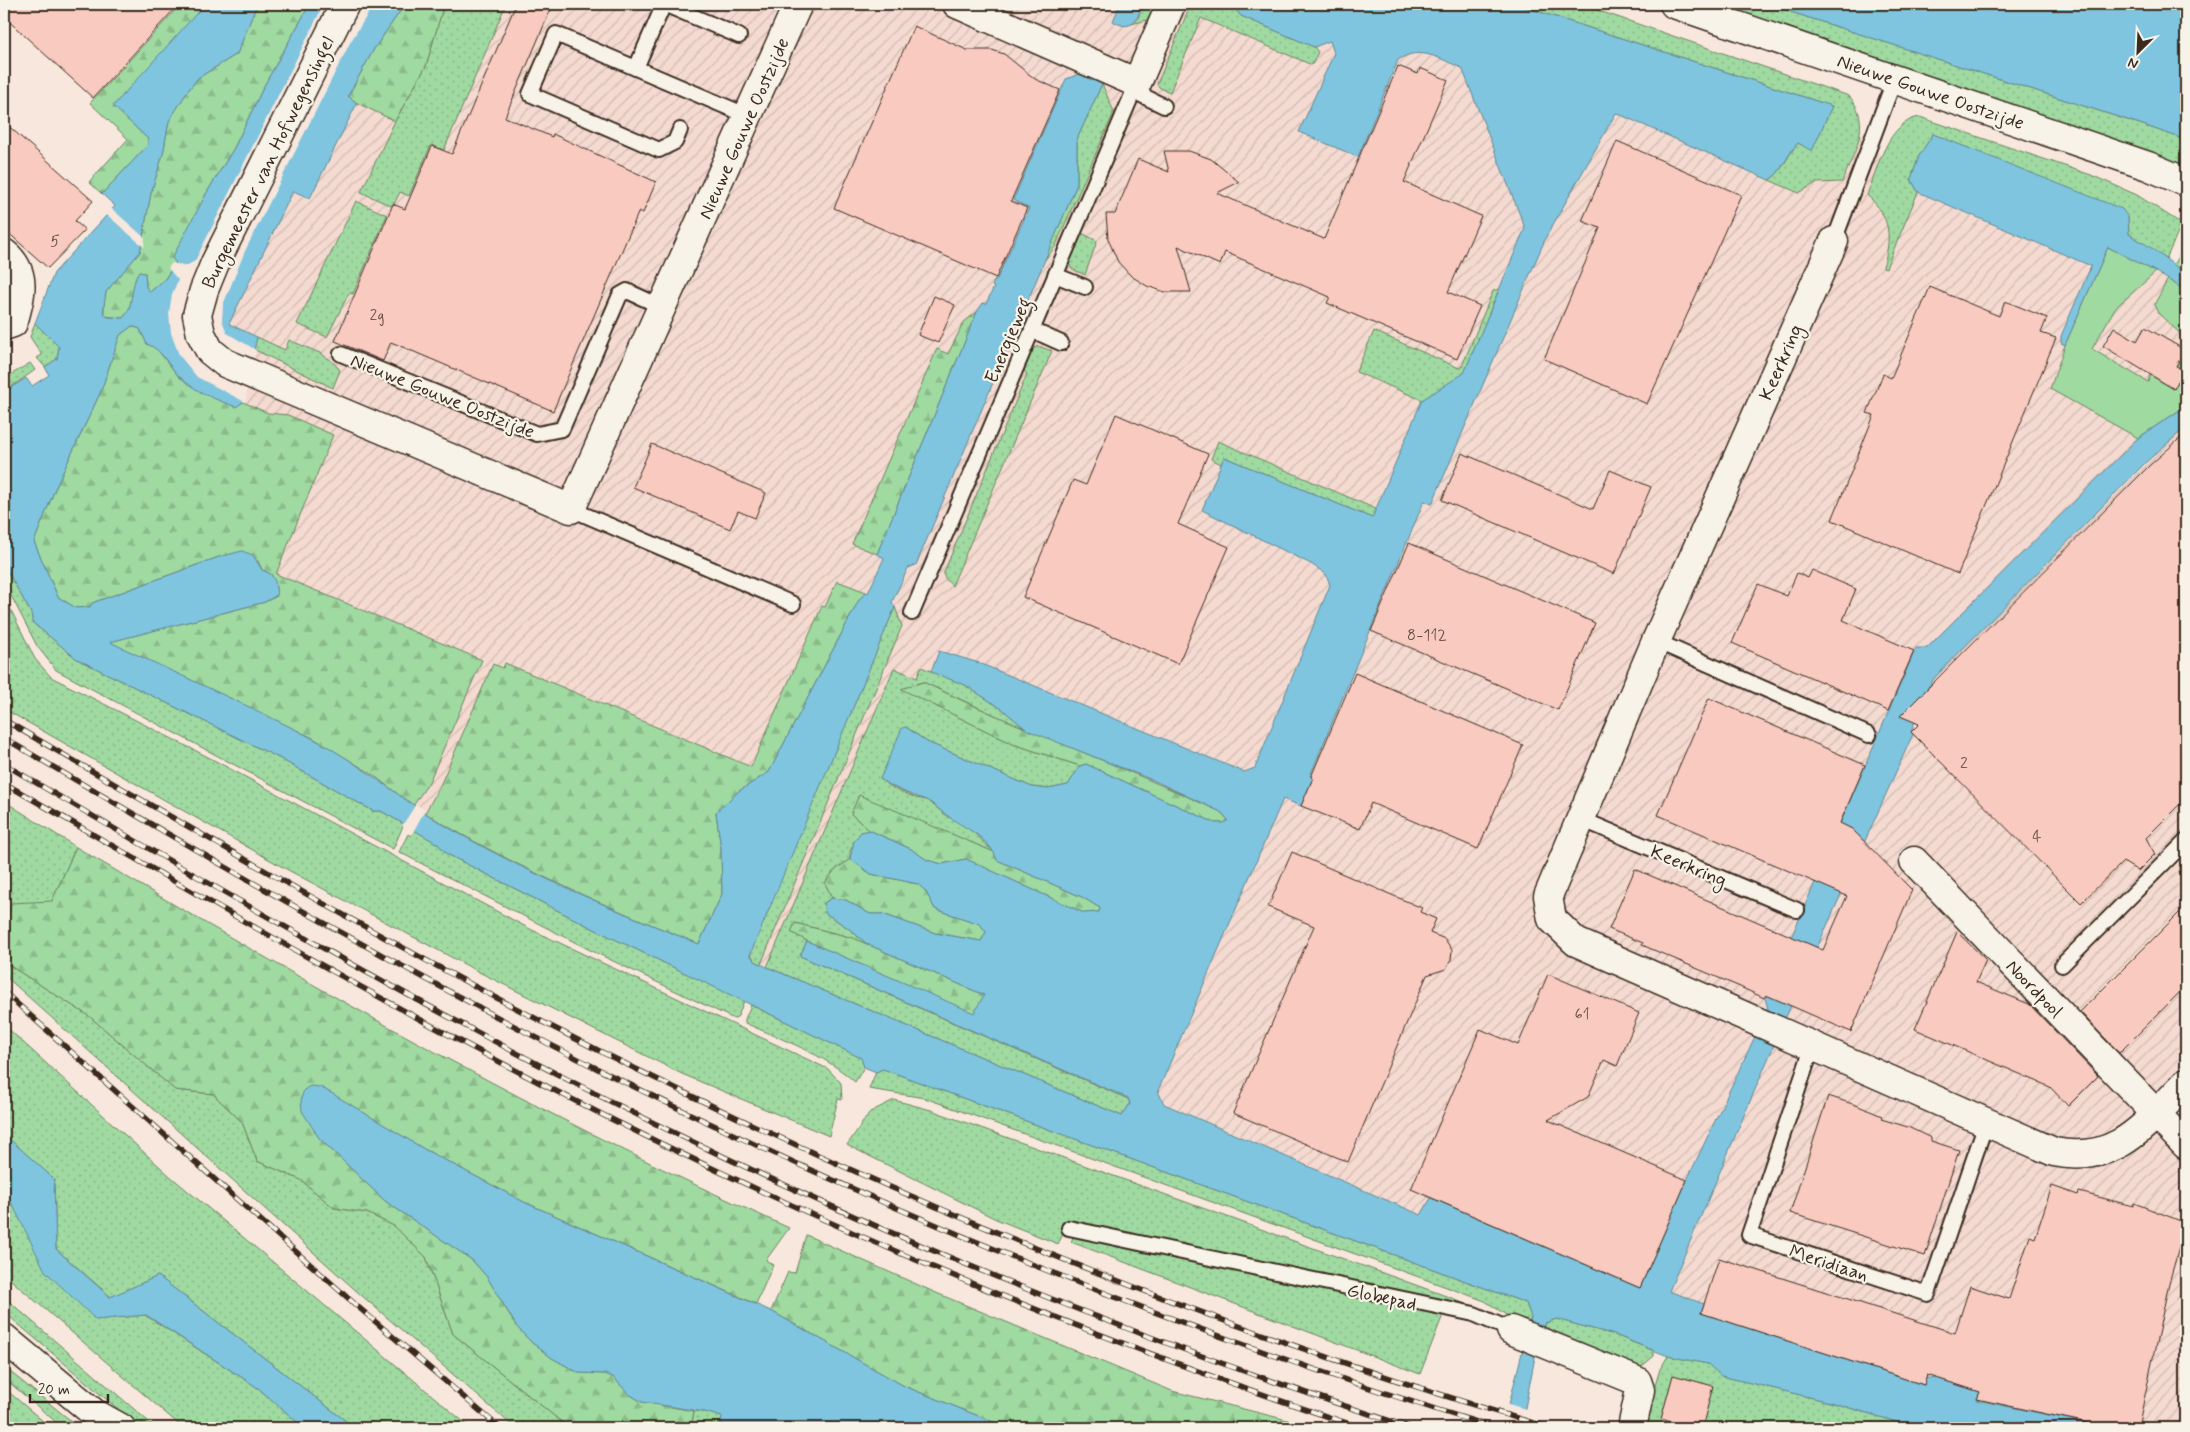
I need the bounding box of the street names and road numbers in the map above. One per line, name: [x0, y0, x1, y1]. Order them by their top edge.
street label: Burgemeester van Hofwegensingel: [196, 32, 343, 294]
street label: Nieuwe Gouwe Oostzijde: [693, 34, 797, 224]
street label: Nieuwe Gouwe Oostzijde: [1833, 49, 2027, 137]
street label: Energieweg: [979, 294, 1040, 388]
street label: Keerkring: [1754, 321, 1811, 405]
street label: Nieuwe Gouwe Oostzijde: [346, 348, 538, 446]
street label: Keerkring: [1646, 839, 1730, 895]
street label: Noordpool: [2000, 954, 2068, 1024]
street label: Meridiaan: [1786, 1239, 1871, 1288]
street label: Globepad: [1345, 1278, 1419, 1317]

